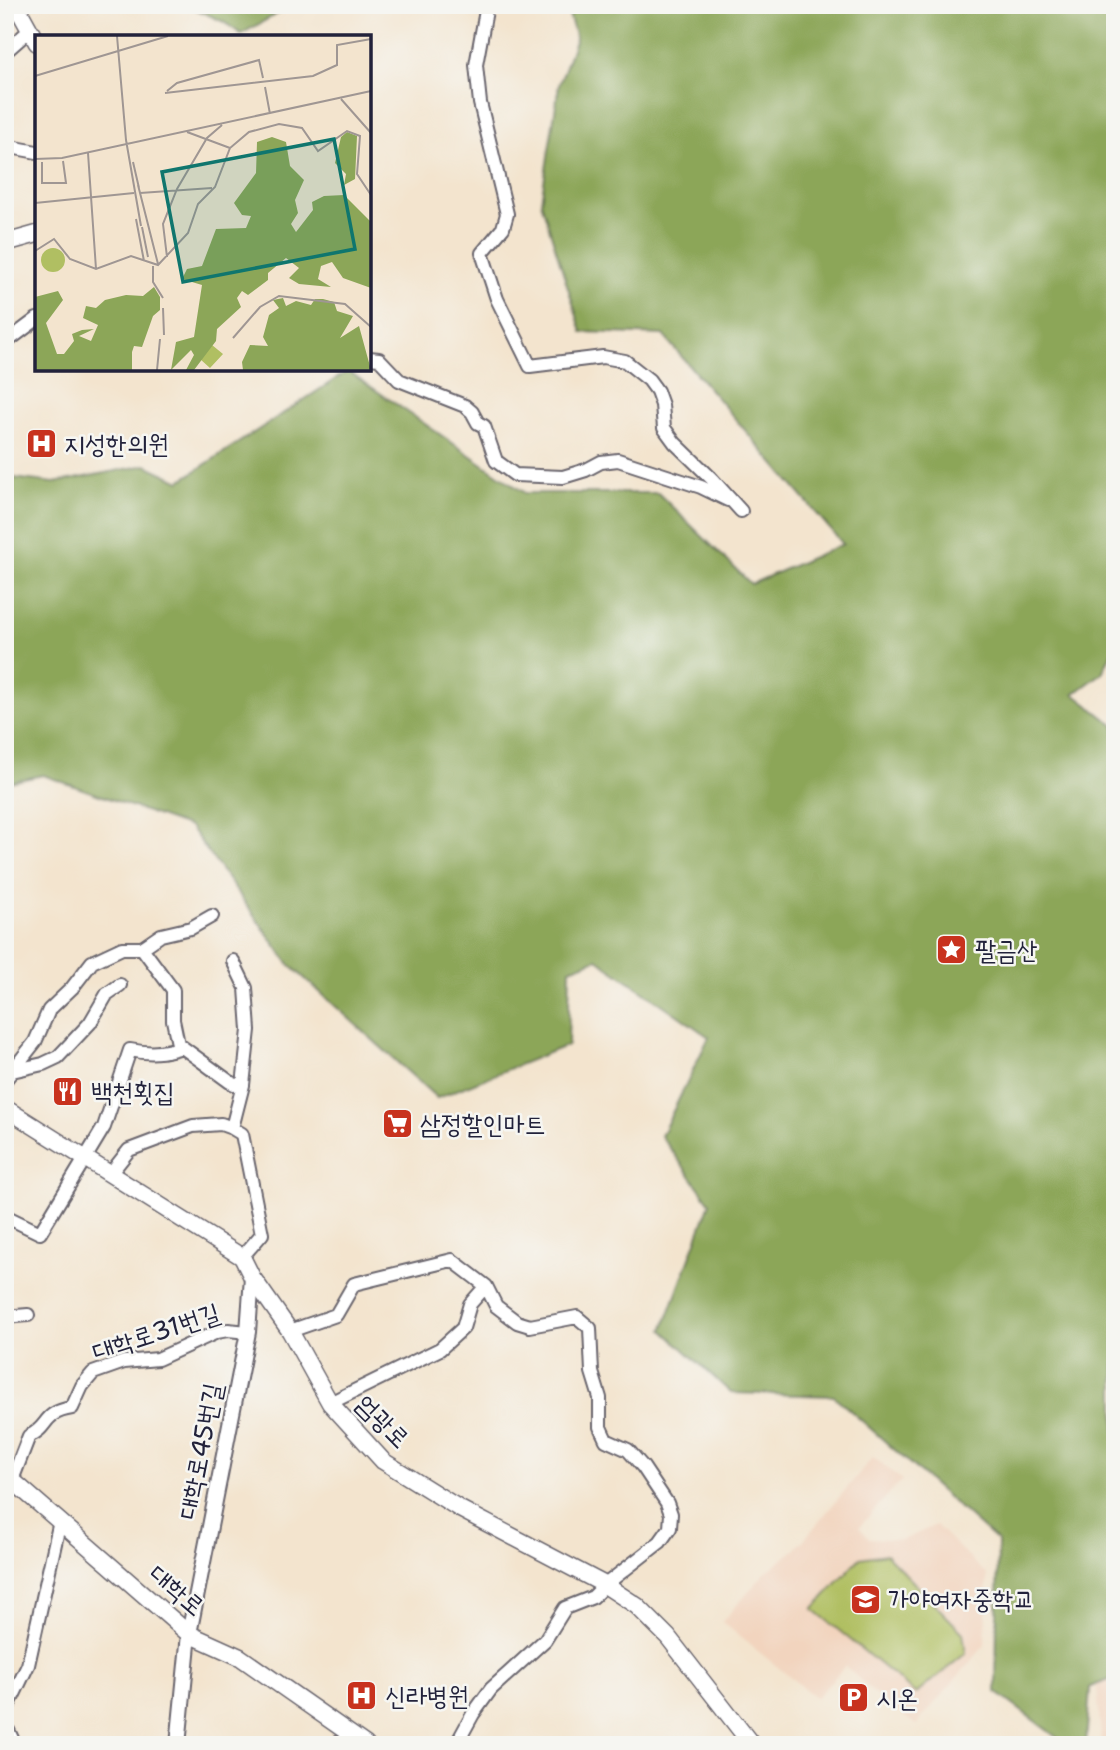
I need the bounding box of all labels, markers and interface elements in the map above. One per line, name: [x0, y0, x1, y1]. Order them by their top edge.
inset map: [35, 35, 371, 371]
place label: 지성한의원: [64, 426, 169, 461]
hospital icon: 지성한의원: [24, 427, 58, 461]
place label: 팔금산: [975, 932, 1038, 967]
place icon: 팔금산: [935, 933, 969, 967]
place label: 백천횟집: [91, 1074, 175, 1109]
restaurant icon: 백천횟집: [51, 1075, 85, 1109]
place label: 삼정할인마트: [420, 1106, 546, 1141]
supermarket icon: 삼정할인마트: [380, 1107, 414, 1141]
street label: 대학로31번길: [88, 1294, 224, 1369]
street label: 대학로45번길: [169, 1380, 230, 1522]
street label: 엄광로: [349, 1386, 418, 1455]
street label: 대학로: [142, 1556, 213, 1623]
place label: 가야여자중학교: [888, 1581, 1034, 1616]
school or university icon: 가야여자중학교: [848, 1582, 882, 1616]
place label: 신라병원: [385, 1678, 469, 1713]
hospital icon: 신라병원: [345, 1679, 379, 1713]
place label: 시온: [876, 1680, 918, 1715]
parking icon: 시온: [836, 1681, 870, 1715]

